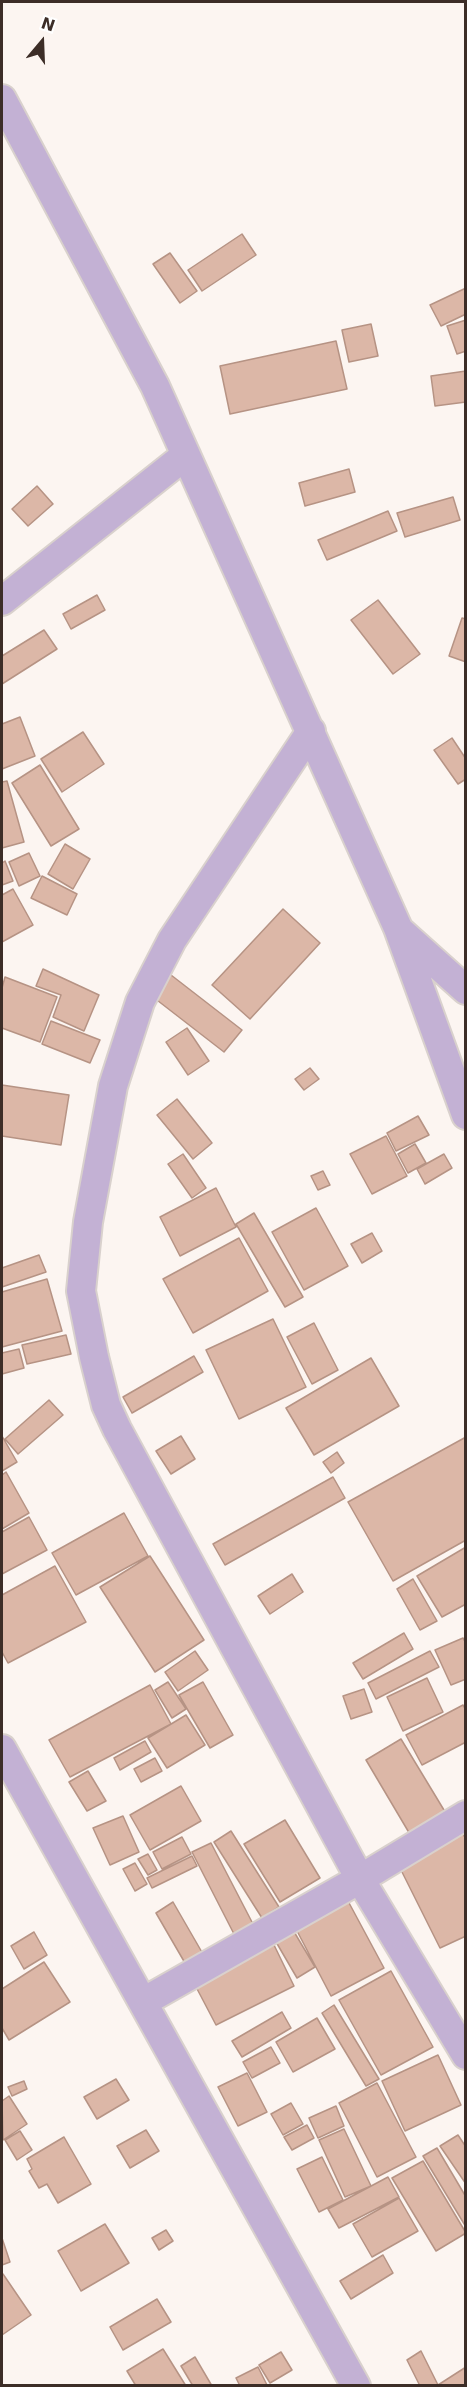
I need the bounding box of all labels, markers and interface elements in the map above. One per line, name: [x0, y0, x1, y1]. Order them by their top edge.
north arrow: [12, 12, 72, 72]
text: N: [39, 13, 57, 36]

